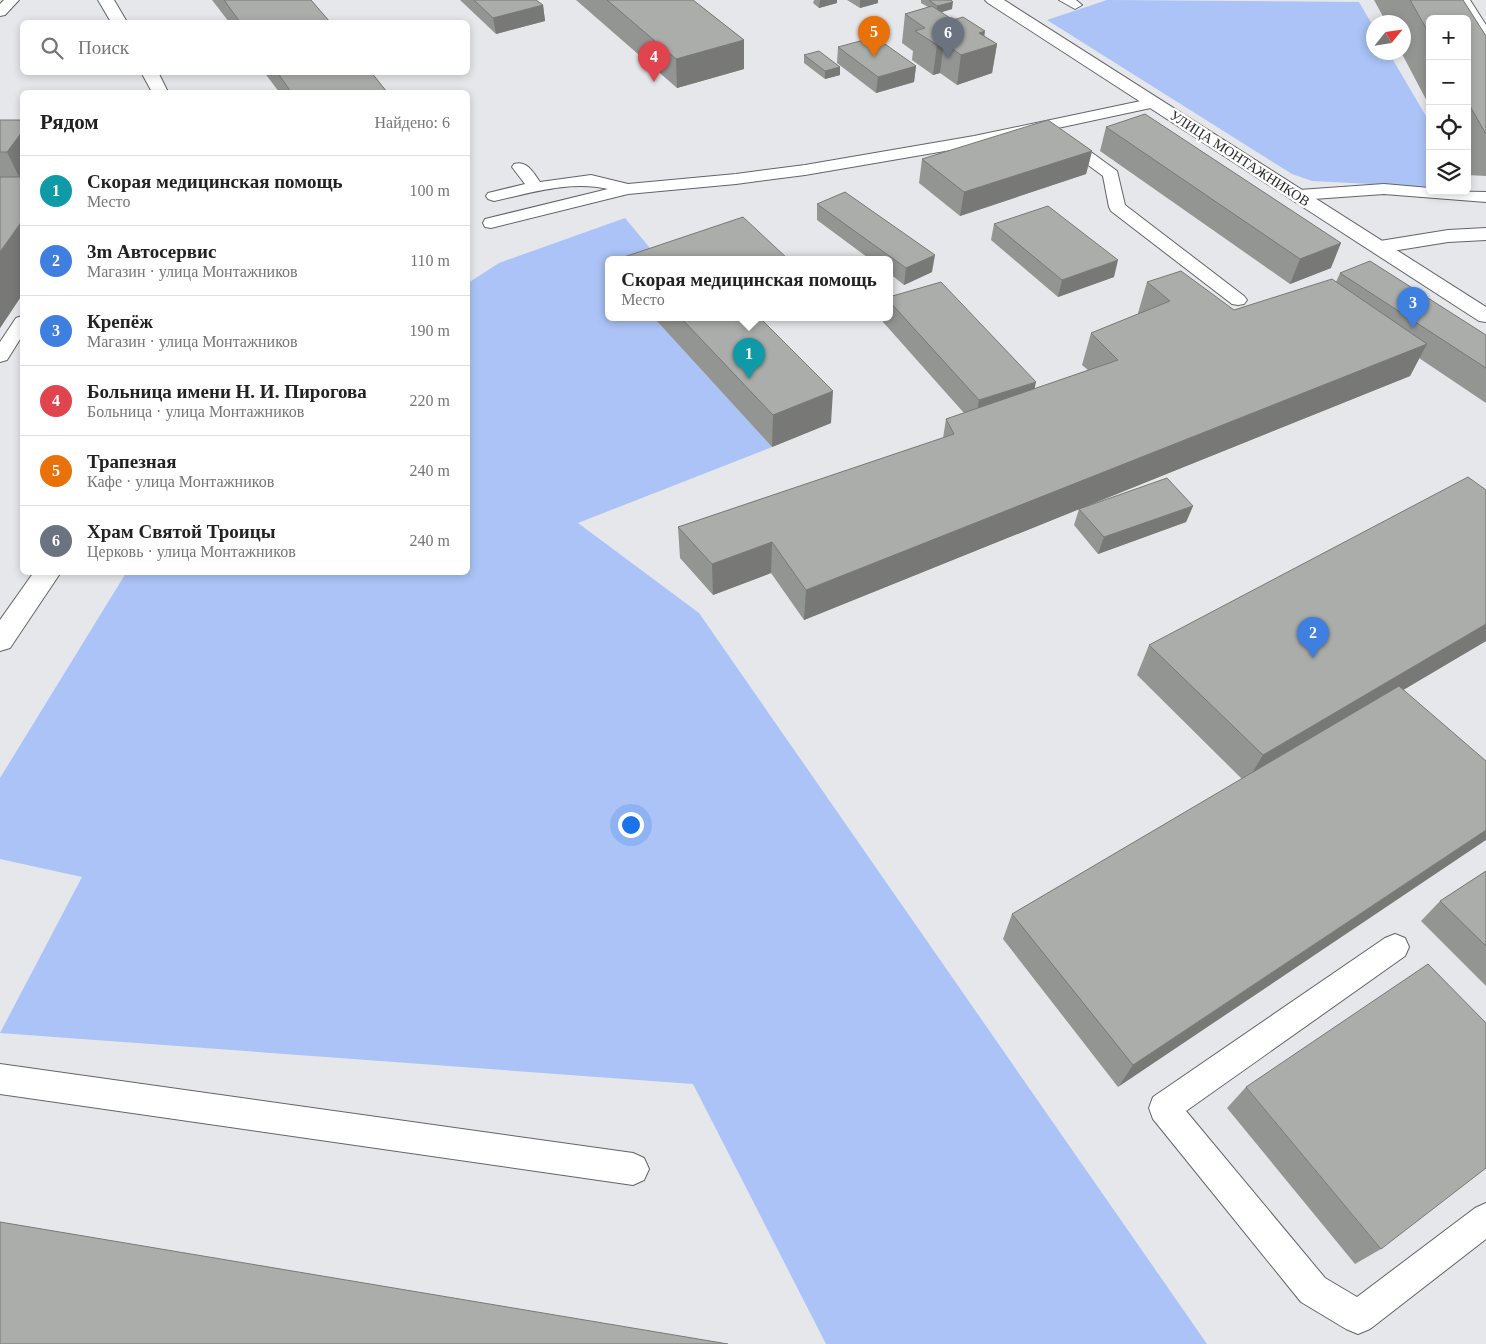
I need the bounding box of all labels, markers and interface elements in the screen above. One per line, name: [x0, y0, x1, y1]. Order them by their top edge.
north arrow: [1366, 15, 1411, 60]
map controls: [1426, 15, 1471, 195]
button: +: [1426, 15, 1471, 60]
pin: 5: [858, 16, 890, 57]
pin: 6: [932, 17, 964, 58]
search box: [20, 20, 470, 75]
icon: search: [38, 34, 66, 62]
text: Поиск: [78, 37, 129, 58]
pin: 4: [638, 41, 670, 82]
button: −: [1426, 60, 1471, 105]
button: locate: [1426, 105, 1471, 150]
street label: УЛИЦА МОНТАЖНИКОВ: [1167, 108, 1312, 209]
text: Рядом: [40, 110, 99, 134]
text: Найдено: 6: [375, 114, 450, 131]
button: layers: [1426, 150, 1471, 195]
text: Скорая медицинская помощь: [87, 171, 343, 192]
text: 1: [52, 182, 60, 199]
text: 100 m: [410, 182, 450, 199]
text: Место: [87, 193, 130, 210]
text: 3m Автосервис: [87, 241, 216, 262]
text: 2: [52, 252, 60, 269]
text: 110 m: [410, 252, 450, 269]
popup: [605, 256, 893, 321]
text: Магазин · улица Монтажников: [87, 263, 298, 280]
text: Скорая медицинская помощь: [621, 269, 877, 290]
pin: 3: [1397, 287, 1429, 328]
text: Место: [621, 291, 665, 308]
text: Крепёж: [87, 311, 153, 332]
text: 3: [52, 322, 60, 339]
text: 190 m: [410, 322, 450, 339]
text: Магазин · улица Монтажников: [87, 333, 298, 350]
pin: 1: [733, 338, 765, 379]
text: Больница имени Н. И. Пирогова: [87, 381, 367, 402]
text: 4: [52, 392, 60, 409]
text: 220 m: [410, 392, 450, 409]
text: Больница · улица Монтажников: [87, 403, 304, 420]
text: Трапезная: [87, 451, 177, 472]
text: 5: [52, 462, 60, 479]
text: 240 m: [410, 462, 450, 479]
text: Кафе · улица Монтажников: [87, 473, 274, 490]
text: Храм Святой Троицы: [87, 521, 276, 542]
text: 6: [52, 532, 60, 549]
text: 240 m: [410, 532, 450, 549]
text: Церковь · улица Монтажников: [87, 543, 296, 560]
pin: 2: [1297, 617, 1329, 658]
your location: [618, 812, 644, 838]

